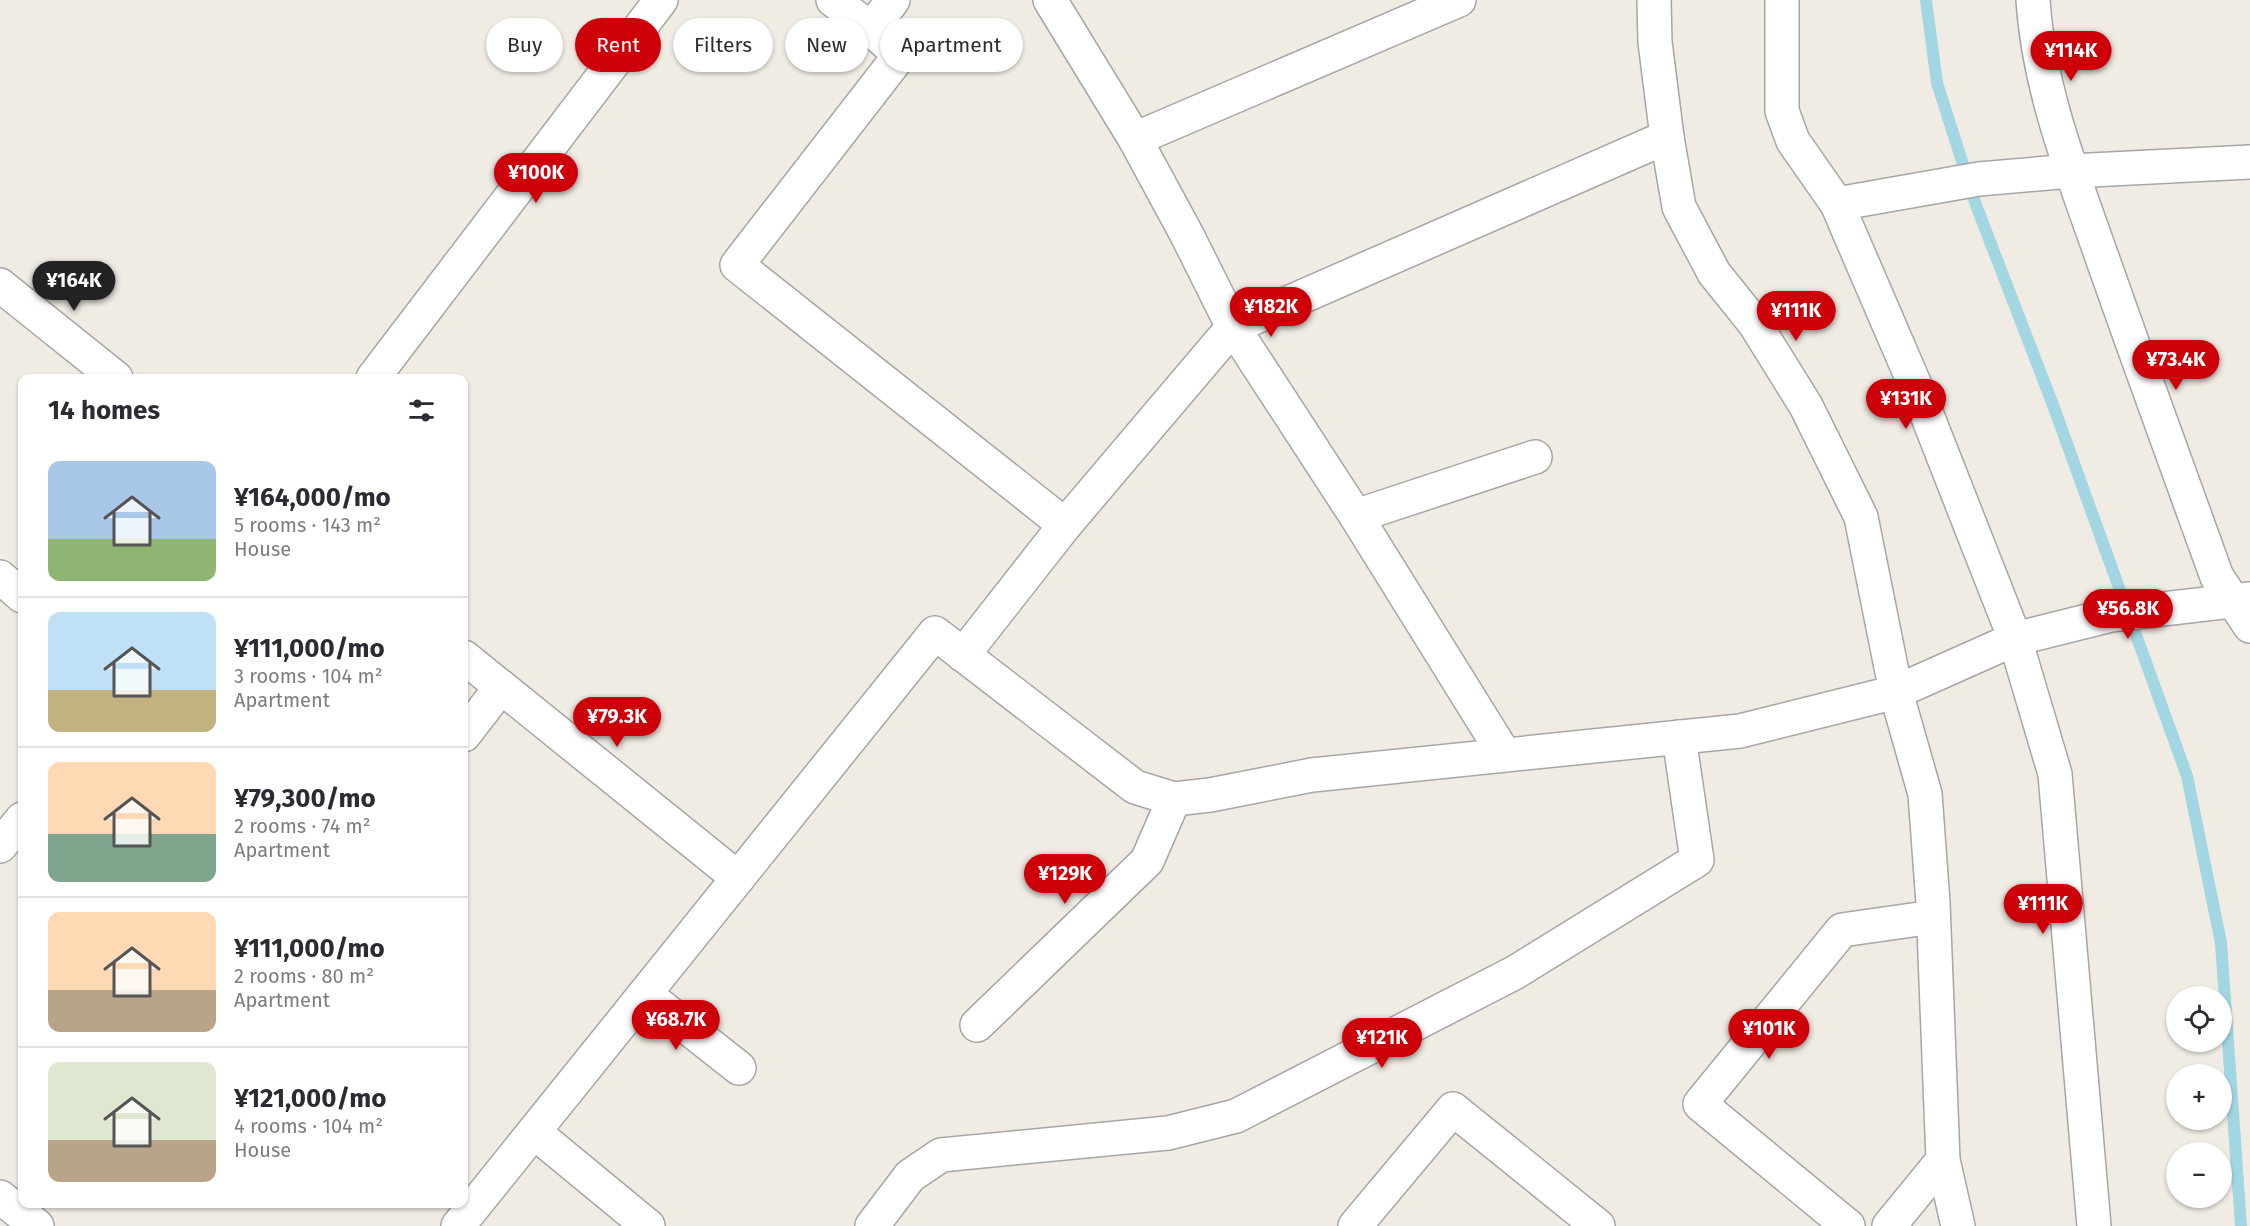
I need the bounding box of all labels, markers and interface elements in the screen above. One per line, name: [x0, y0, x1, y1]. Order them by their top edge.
chip: Buy: [486, 18, 563, 72]
chip: Rent: [575, 18, 661, 72]
chip: Filters: [673, 18, 773, 72]
chip: New: [785, 18, 868, 72]
chip: Apartment: [880, 18, 1023, 72]
pin: ¥114K: [2029, 31, 2113, 82]
text: ¥114K: [2045, 38, 2097, 62]
pin: ¥100K: [494, 153, 578, 204]
text: ¥100K: [508, 160, 564, 184]
pin: ¥164K: [32, 261, 116, 312]
text: ¥164K: [46, 268, 102, 292]
pin: ¥182K: [1229, 287, 1313, 338]
pin: ¥111K: [1754, 291, 1838, 342]
text: ¥182K: [1244, 294, 1298, 318]
text: ¥111K: [1771, 298, 1821, 322]
pin: ¥73.4K: [2127, 340, 2225, 391]
text: ¥73.4K: [2146, 347, 2206, 371]
pin: ¥131K: [1864, 379, 1948, 430]
text: ¥131K: [1880, 386, 1932, 410]
icon: filters: [405, 394, 438, 427]
text: 14 homes: [48, 395, 160, 426]
text: ¥164,000/mo: [234, 482, 391, 513]
icon: home: [96, 485, 168, 557]
text: 5 rooms · 143 m²: [234, 513, 381, 537]
text: House: [234, 537, 291, 561]
pin: ¥56.8K: [2079, 589, 2177, 640]
text: ¥56.8K: [2097, 596, 2159, 620]
text: ¥111,000/mo: [234, 633, 385, 664]
icon: home: [96, 636, 168, 708]
text: 3 rooms · 104 m²: [234, 664, 382, 688]
text: Apartment: [234, 688, 330, 712]
pin: ¥79.3K: [568, 697, 666, 748]
text: ¥79.3K: [587, 704, 647, 728]
text: ¥79,300/mo: [234, 783, 376, 814]
icon: home: [96, 786, 168, 858]
text: 2 rooms · 74 m²: [234, 814, 371, 838]
text: Apartment: [234, 838, 330, 862]
pin: ¥129K: [1023, 854, 1107, 905]
text: ¥129K: [1038, 861, 1092, 885]
pin: ¥111K: [2001, 884, 2085, 935]
text: ¥111K: [2018, 891, 2068, 915]
text: ¥111,000/mo: [234, 933, 385, 964]
icon: home: [96, 936, 168, 1008]
text: 2 rooms · 80 m²: [234, 964, 374, 988]
map controls: [2166, 986, 2232, 1208]
button: locate: [2166, 986, 2232, 1052]
text: Apartment: [234, 988, 330, 1012]
pin: ¥68.7K: [627, 1000, 725, 1051]
text: ¥68.7K: [646, 1007, 706, 1031]
pin: ¥101K: [1727, 1009, 1811, 1060]
text: ¥101K: [1742, 1016, 1796, 1040]
pin: ¥121K: [1340, 1018, 1424, 1069]
text: ¥121K: [1356, 1025, 1408, 1049]
button: +: [2166, 1064, 2232, 1130]
text: ¥121,000/mo: [234, 1083, 386, 1114]
icon: home: [96, 1086, 168, 1158]
text: 4 rooms · 104 m²: [234, 1114, 383, 1138]
text: House: [234, 1138, 291, 1162]
button: −: [2166, 1142, 2232, 1208]

